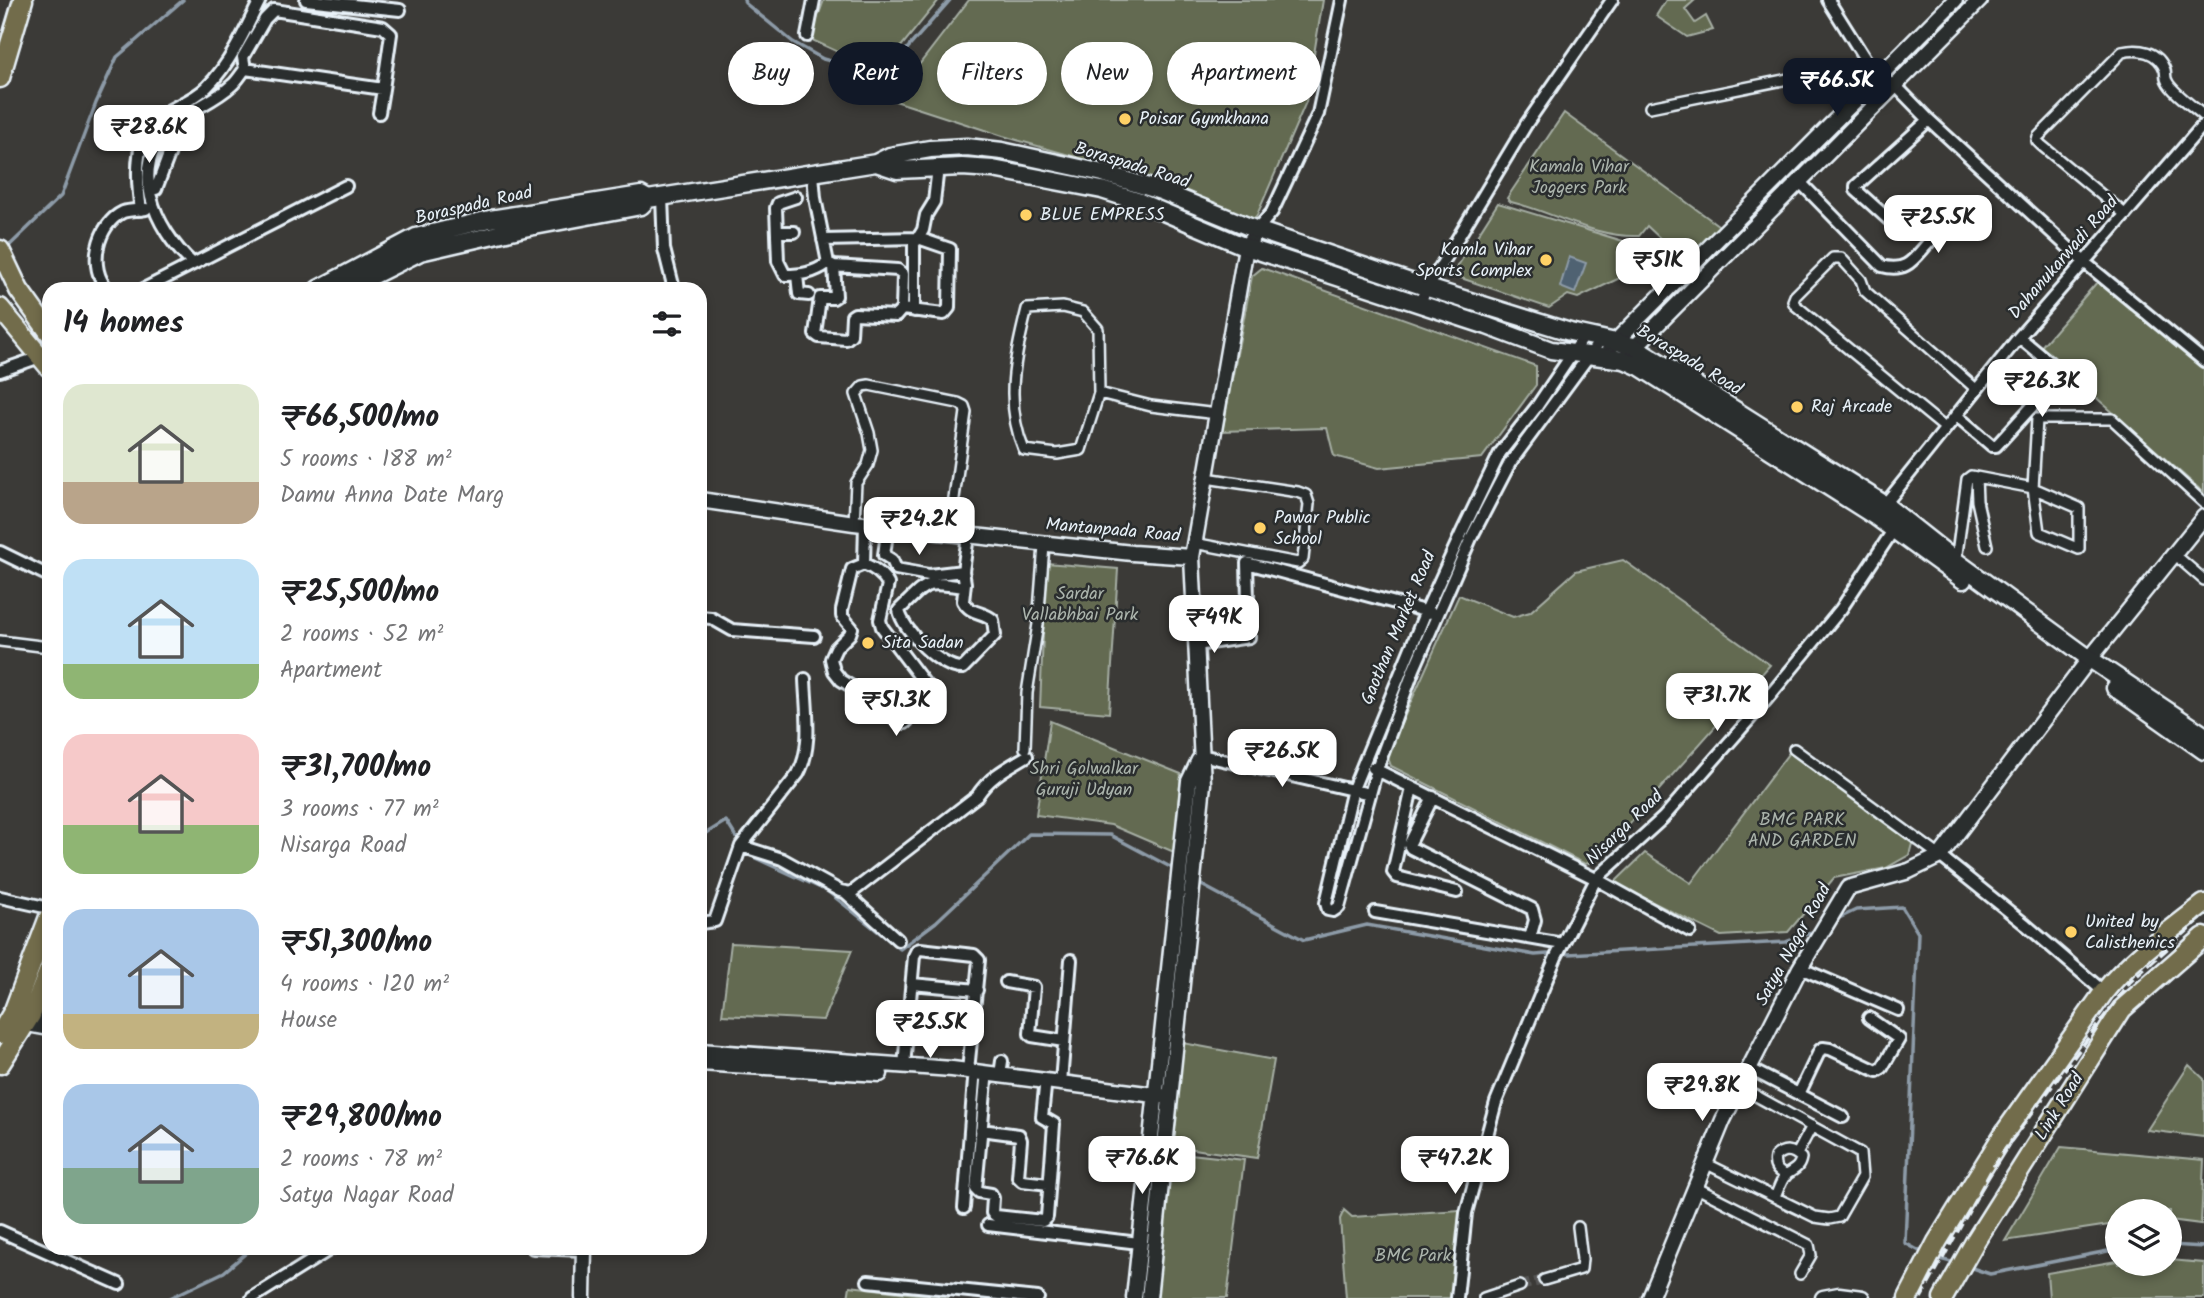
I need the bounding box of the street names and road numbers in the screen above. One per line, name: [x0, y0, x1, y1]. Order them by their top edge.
street label: Boraspada Road: [1071, 135, 1194, 198]
street label: Boraspada Road: [413, 178, 536, 234]
street label: Dahanukarwadi Road: [2002, 189, 2127, 327]
street label: Boraspada Road: [1630, 318, 1749, 405]
street label: Mantanpada Road: [1044, 511, 1183, 551]
street label: Gaothan Market Road: [1353, 546, 1445, 710]
street label: Nisarga Road: [1579, 783, 1671, 873]
street label: Satya Nagar Road: [1748, 878, 1840, 1011]
street label: Link Road: [2028, 1066, 2093, 1147]

